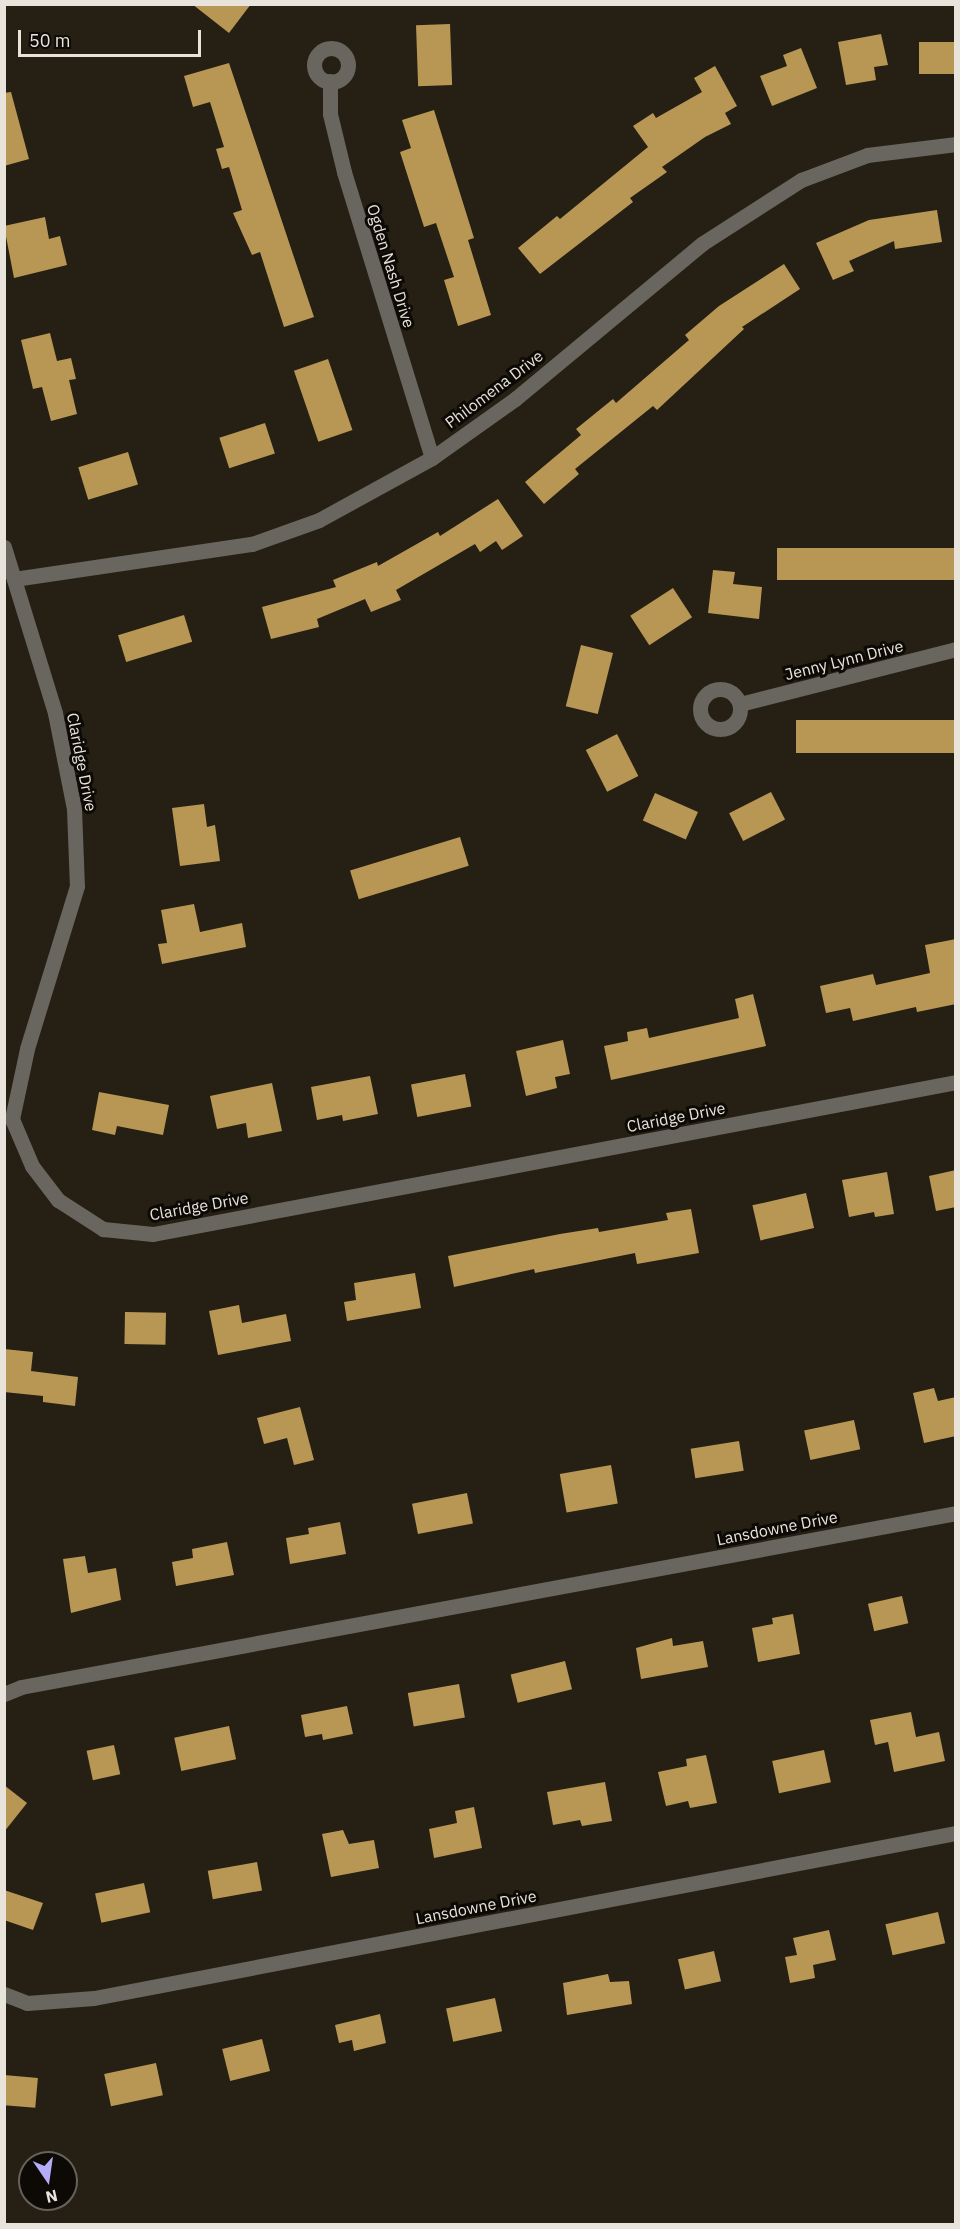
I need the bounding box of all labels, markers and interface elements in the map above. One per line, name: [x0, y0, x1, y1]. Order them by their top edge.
scale bar: [21, 18, 204, 56]
text: 50 m: [29, 29, 71, 52]
street label: Ogden Nash Drive: [363, 202, 419, 330]
street label: Philomena Drive: [441, 346, 547, 432]
street label: Jenny Lynn Drive: [783, 636, 905, 684]
street label: Claridge Drive: [63, 711, 101, 813]
street label: Claridge Drive: [625, 1098, 727, 1136]
street label: Claridge Drive: [148, 1188, 250, 1224]
street label: Lansdowne Drive: [715, 1507, 839, 1549]
street label: Lansdowne Drive: [414, 1886, 538, 1928]
north arrow: [18, 2151, 78, 2211]
text: N: [44, 2186, 59, 2208]

